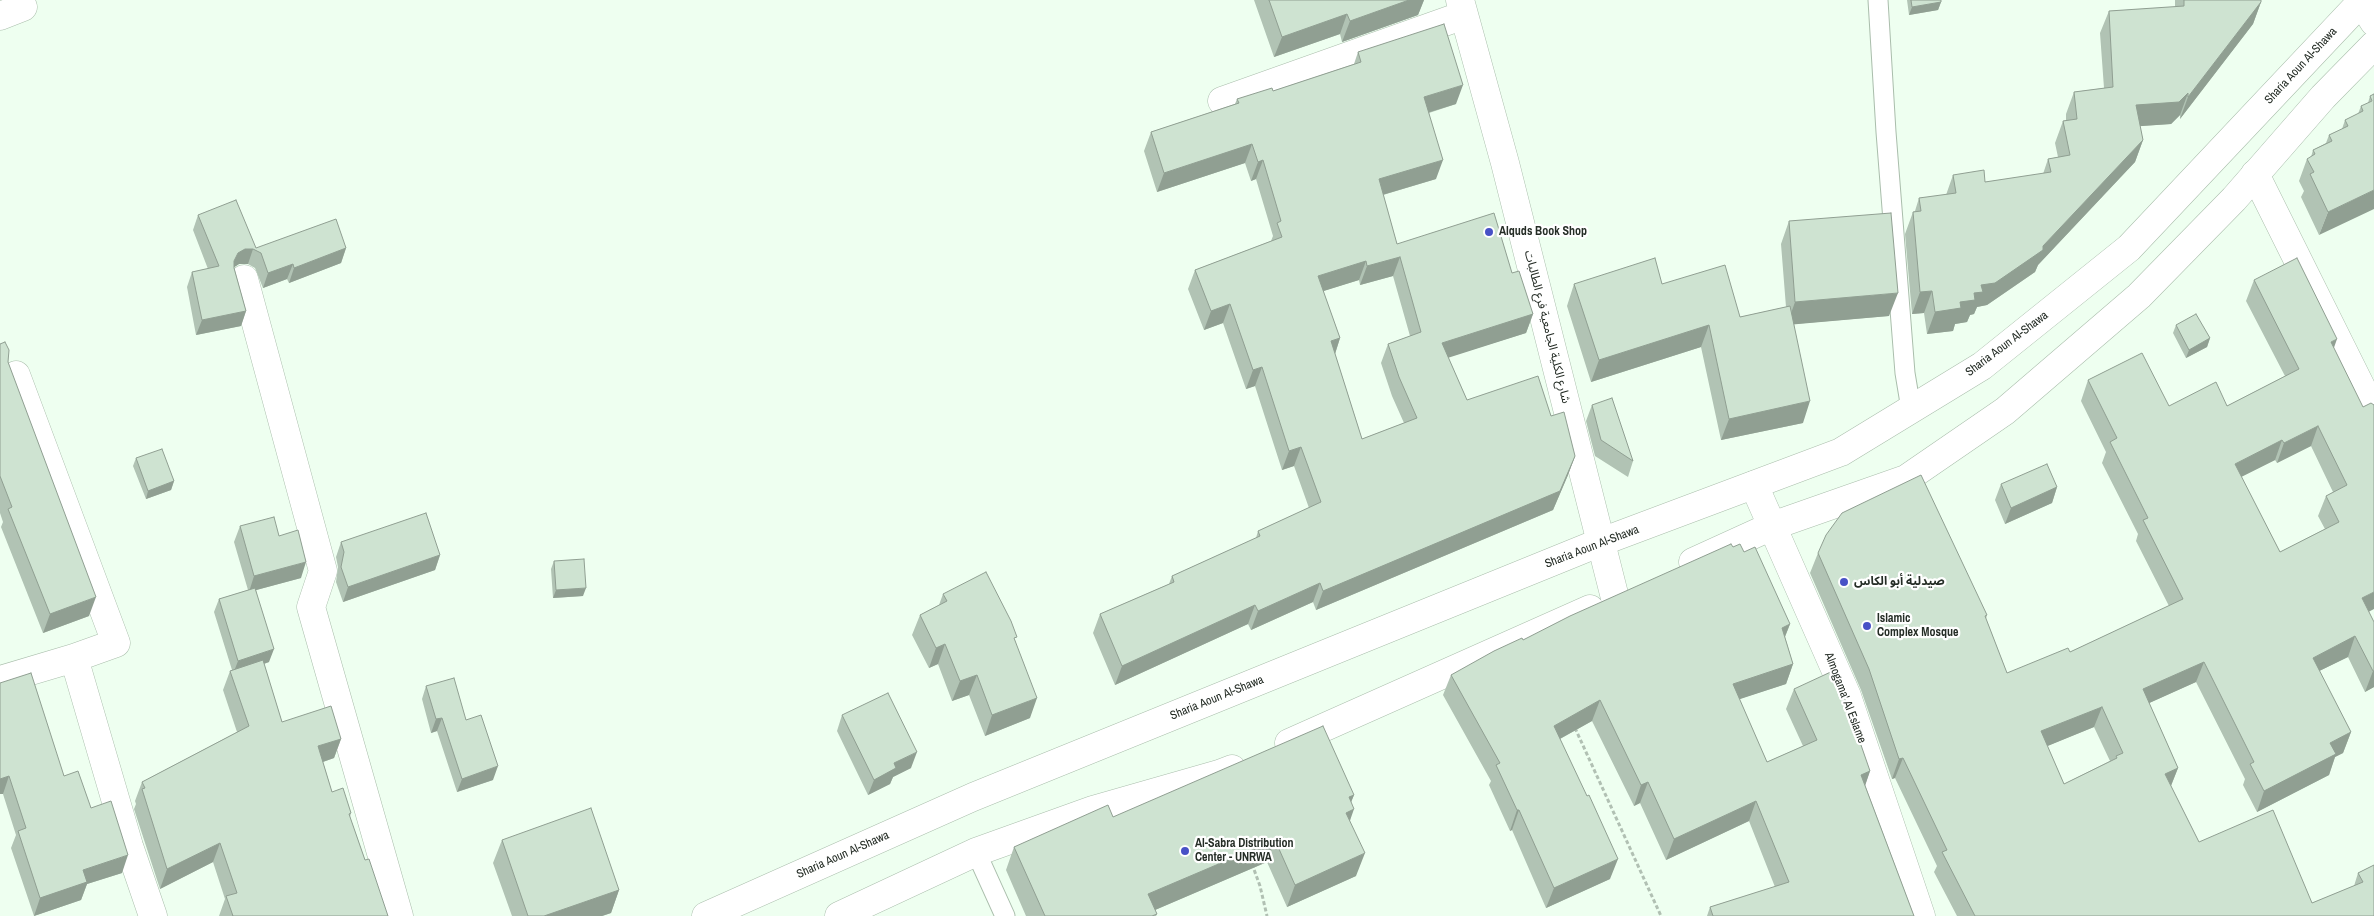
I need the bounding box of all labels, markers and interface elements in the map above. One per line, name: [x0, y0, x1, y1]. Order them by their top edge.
street label: Sharia Aoun Al-Shawa: [2262, 25, 2340, 107]
place label: Alquds Book Shop: [1499, 225, 1587, 239]
marker: Alquds Book Shop: [1483, 226, 1495, 238]
street label: شارع الكلية الجامعية فرع الطالبات: [1521, 249, 1573, 405]
street label: Sharia Aoun Al-Shawa: [1963, 308, 2051, 380]
street label: Sharia Aoun Al-Shawa: [1543, 522, 1641, 572]
place label: صيدلية أبو الكاس: [1854, 575, 1945, 589]
marker: صيدلية أبو الكاس: [1838, 576, 1850, 588]
place label: Islamic Complex Mosque: [1877, 612, 1958, 640]
marker: Islamic Complex Mosque: [1861, 620, 1873, 632]
street label: Almogama' Al Eslame: [1821, 651, 1869, 745]
street label: Sharia Aoun Al-Shawa: [1168, 673, 1266, 723]
street label: Sharia Aoun Al-Shawa: [795, 828, 891, 882]
place label: Al-Sabra Distribution Center - UNRWA: [1195, 837, 1293, 865]
marker: Al-Sabra Distribution Center - UNRWA: [1179, 845, 1191, 857]

